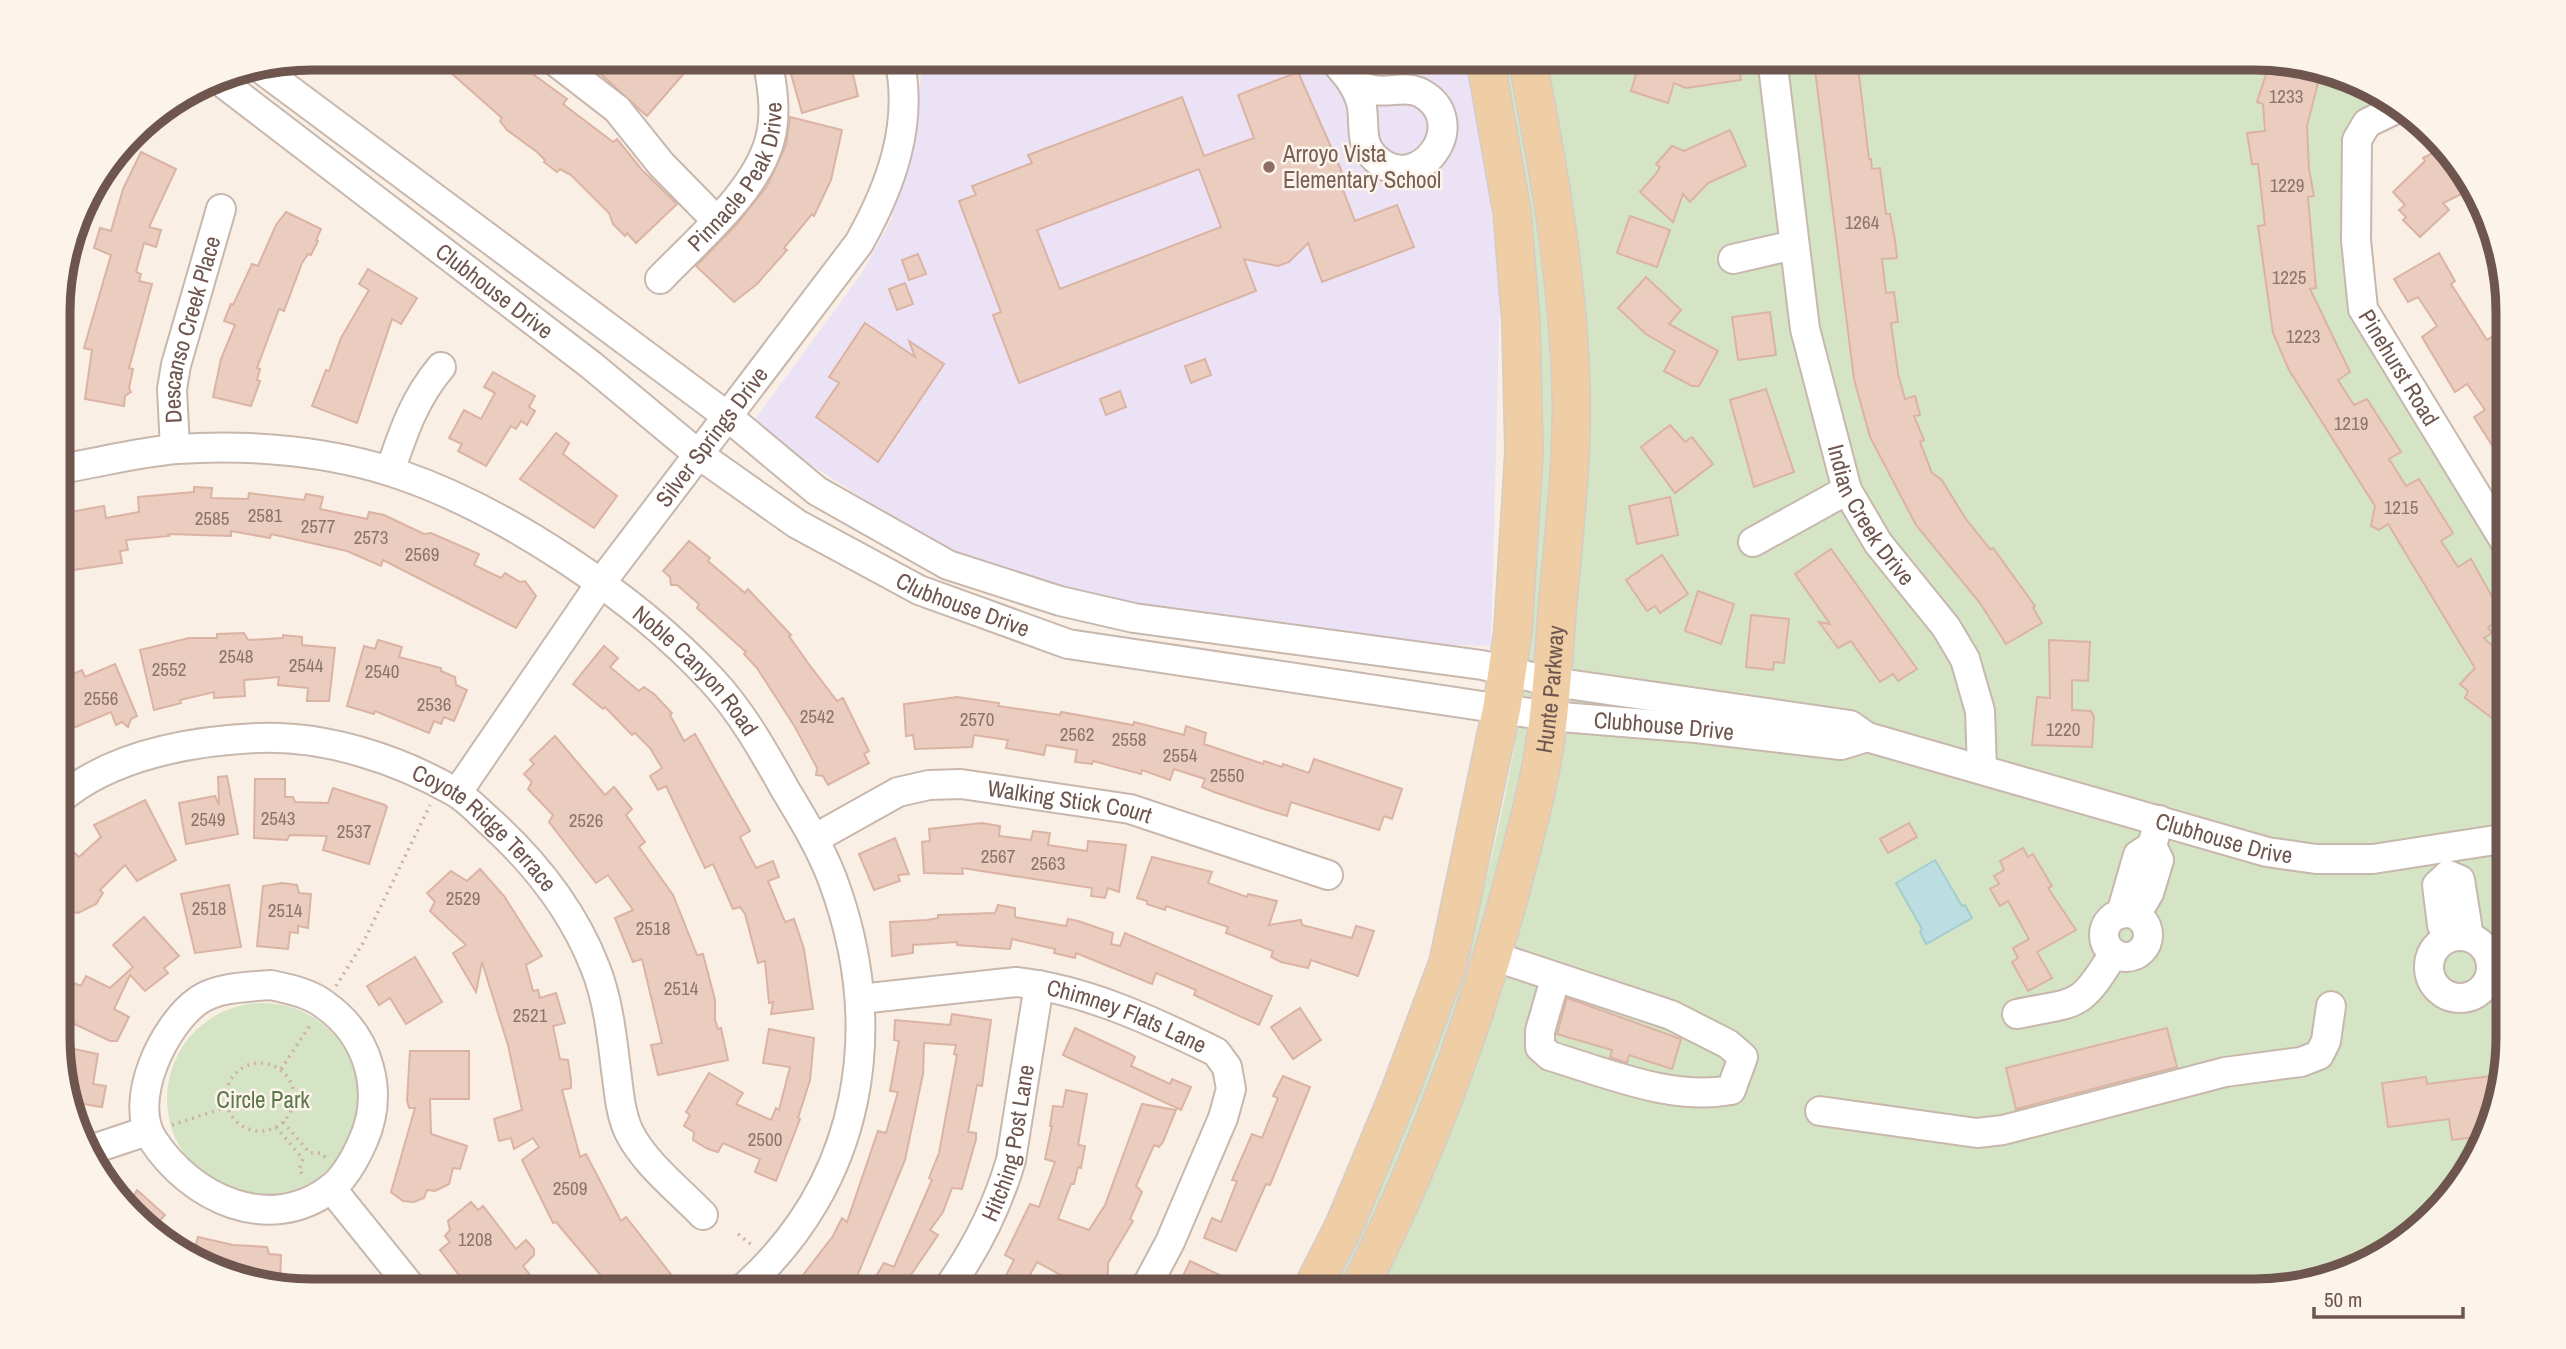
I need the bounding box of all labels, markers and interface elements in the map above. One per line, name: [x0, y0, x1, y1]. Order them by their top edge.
house number: 1233: [2269, 83, 2303, 109]
street label: Pinnacle Peak Drive: [680, 102, 789, 258]
place label: Arroyo Vista Elementary School: [1282, 138, 1441, 195]
marker: Arroyo Vista Elementary School: [1261, 159, 1277, 175]
house number: 1229: [2270, 172, 2304, 198]
house number: 1264: [1845, 209, 1880, 235]
street label: Descanso Creek Place: [156, 232, 227, 424]
street label: Clubhouse Drive: [430, 236, 560, 346]
house number: 1225: [2272, 264, 2307, 290]
street label: Pinehurst Road: [2352, 303, 2447, 431]
house number: 1223: [2286, 323, 2320, 349]
street label: Silver Springs Drive: [648, 360, 775, 513]
house number: 1219: [2334, 410, 2368, 436]
street label: Indian Creek Drive: [1821, 441, 1922, 592]
house number: 1215: [2384, 494, 2419, 520]
house number: 2581: [248, 502, 283, 528]
house number: 2585: [195, 505, 230, 531]
house number: 2577: [301, 513, 336, 539]
house number: 2573: [354, 524, 388, 550]
house number: 2569: [405, 541, 439, 567]
street label: Clubhouse Drive: [891, 564, 1034, 644]
street label: Noble Canyon Road: [627, 598, 766, 741]
street label: Hunte Parkway: [1528, 624, 1571, 755]
house number: 2548: [219, 643, 253, 669]
house number: 2544: [289, 652, 324, 678]
house number: 2552: [152, 656, 186, 682]
house number: 2540: [365, 658, 399, 684]
house number: 2556: [84, 685, 118, 711]
house number: 2536: [417, 691, 451, 717]
house number: 2542: [800, 703, 834, 729]
street label: Clubhouse Drive: [1593, 704, 1736, 747]
house number: 2570: [960, 706, 994, 732]
house number: 1220: [2046, 716, 2080, 742]
house number: 2562: [1060, 721, 1094, 747]
house number: 2558: [1112, 726, 1146, 752]
house number: 2554: [1163, 742, 1198, 768]
street label: Coyote Ridge Terrace: [407, 756, 564, 897]
house number: 2550: [1210, 762, 1244, 788]
street label: Walking Stick Court: [985, 772, 1156, 830]
house number: 2543: [261, 805, 295, 831]
street label: Clubhouse Drive: [2152, 805, 2294, 870]
house number: 2549: [191, 806, 225, 832]
house number: 2526: [569, 807, 603, 833]
house number: 2537: [337, 818, 372, 844]
house number: 2567: [981, 843, 1016, 869]
house number: 2563: [1031, 850, 1065, 876]
house number: 2529: [446, 885, 480, 911]
house number: 2518: [192, 895, 226, 921]
house number: 2514: [268, 897, 303, 923]
house number: 2518: [636, 915, 670, 941]
street label: Chimney Flats Lane: [1044, 971, 1212, 1060]
house number: 2514: [664, 975, 699, 1001]
house number: 2521: [513, 1002, 548, 1028]
street label: Hitching Post Lane: [974, 1062, 1041, 1226]
park label: Circle Park: [216, 1084, 310, 1115]
house number: 2500: [748, 1126, 782, 1152]
house number: 2509: [553, 1175, 587, 1201]
house number: 1208: [458, 1226, 492, 1252]
scale bar: [2314, 1276, 2463, 1320]
text: 50 m: [2324, 1285, 2362, 1314]

